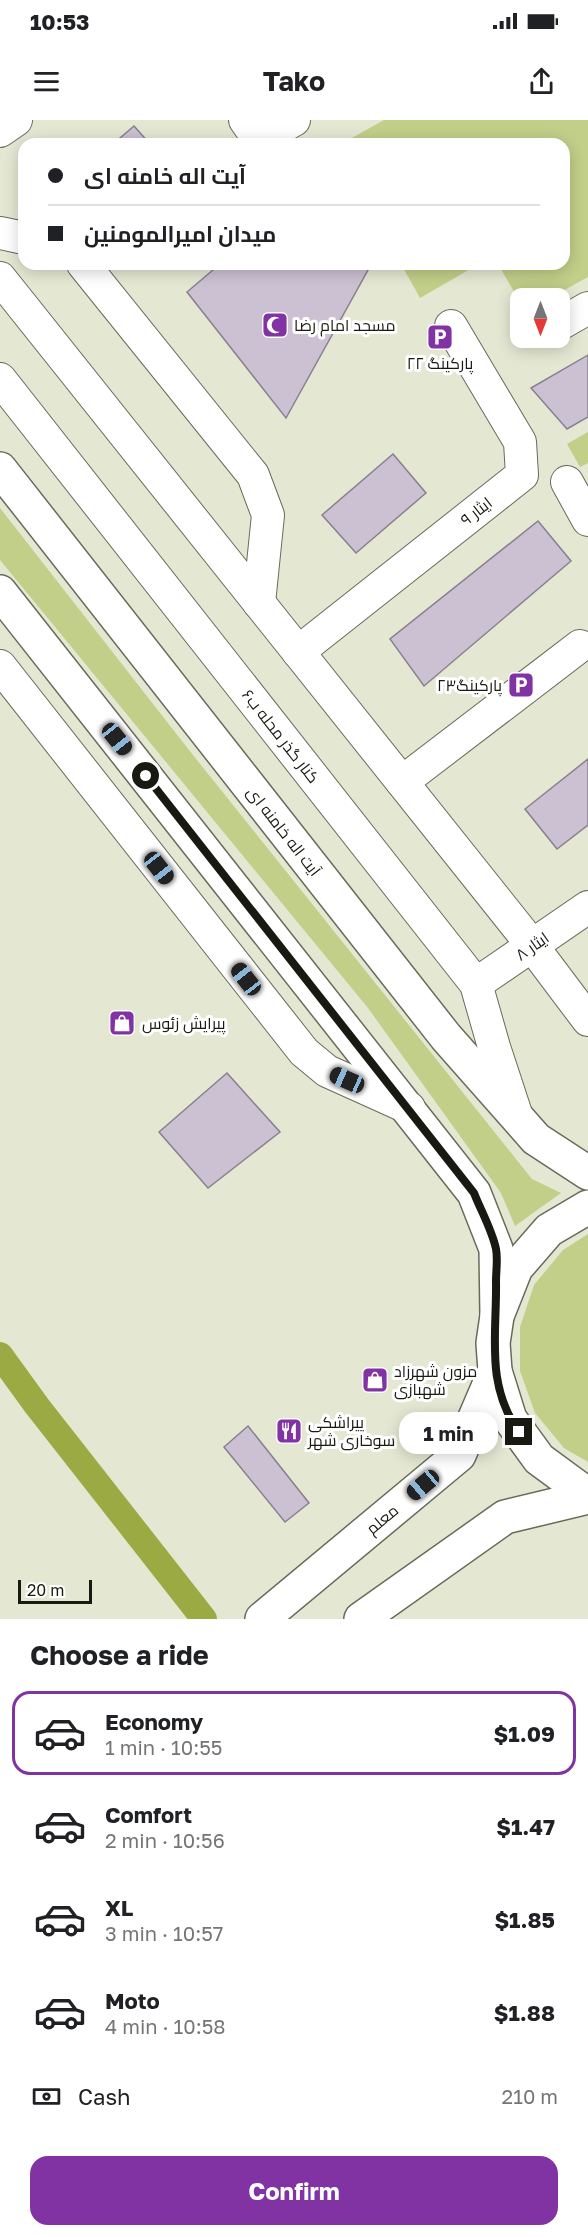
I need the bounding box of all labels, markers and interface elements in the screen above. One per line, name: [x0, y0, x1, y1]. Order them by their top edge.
text: 10:53: [30, 8, 90, 35]
icon: menu: [30, 65, 63, 98]
text: Tako: [263, 65, 325, 97]
icon: share: [525, 65, 558, 98]
text: آیت اله خامنه ای: [84, 162, 246, 189]
text: میدان امیرالمومنین: [84, 220, 276, 247]
north arrow: [510, 288, 570, 348]
map controls: [510, 288, 570, 348]
mosque icon: مسجد امام رضا: [260, 310, 290, 340]
place label: مسجد امام رضا: [294, 315, 396, 337]
parking icon: پارکینگ ۲۲: [425, 322, 455, 352]
place label: پارکینگ ۲۲: [407, 353, 474, 375]
street label: ایثار ۹: [456, 492, 496, 530]
parking icon: پارکینگ۲۳: [506, 670, 536, 700]
place label: پارکینگ۲۳: [437, 675, 503, 697]
street label: کنار گذر محله ب۶: [238, 685, 324, 787]
car: [99, 719, 135, 759]
route start: [132, 762, 159, 789]
street label: آیت اله خامنه ای: [242, 782, 326, 881]
car: [141, 848, 177, 888]
street label: ایثار ۸: [511, 927, 553, 965]
car: [228, 959, 264, 999]
shop icon: پیرایش زئوس: [107, 1008, 137, 1038]
place label: پیرایش زئوس: [142, 1013, 226, 1035]
car: [327, 1064, 367, 1096]
place label: مزون شهرزاد شهبازی: [394, 1361, 477, 1400]
shop icon: مزون شهرزاد شهبازی: [360, 1365, 390, 1395]
callout: 1 min: [399, 1411, 498, 1453]
place label: پیراشکی سوخاری شهر: [307, 1412, 395, 1451]
restaurant icon: پیراشکی سوخاری شهر: [274, 1416, 304, 1446]
route end: [505, 1418, 532, 1445]
text: 1 min: [423, 1421, 474, 1445]
car: [403, 1467, 443, 1503]
street label: معلم: [362, 1500, 403, 1540]
scale bar: [18, 1577, 92, 1604]
text: 20 m: [27, 1580, 64, 1600]
text: Choose a ride: [30, 1639, 209, 1671]
icon: car: [33, 1706, 87, 1760]
text: Economy: [105, 1708, 203, 1735]
text: $1.09: [494, 1720, 555, 1747]
text: 1 min · 10:55: [105, 1735, 222, 1759]
icon: car: [33, 1799, 87, 1853]
text: Comfort: [105, 1801, 192, 1828]
text: $1.47: [496, 1813, 555, 1840]
text: 2 min · 10:56: [105, 1828, 225, 1852]
icon: car: [33, 1892, 87, 1946]
text: XL: [105, 1894, 133, 1921]
text: $1.85: [494, 1906, 555, 1933]
text: 3 min · 10:57: [105, 1921, 223, 1945]
icon: car: [33, 1985, 87, 2039]
text: Moto: [105, 1987, 160, 2014]
text: $1.88: [494, 1999, 555, 2026]
text: 4 min · 10:58: [105, 2014, 225, 2038]
icon: cash: [30, 2080, 63, 2113]
text: Cash: [78, 2083, 131, 2110]
text: 210 m: [502, 2084, 558, 2108]
button: Confirm: [30, 2156, 558, 2225]

